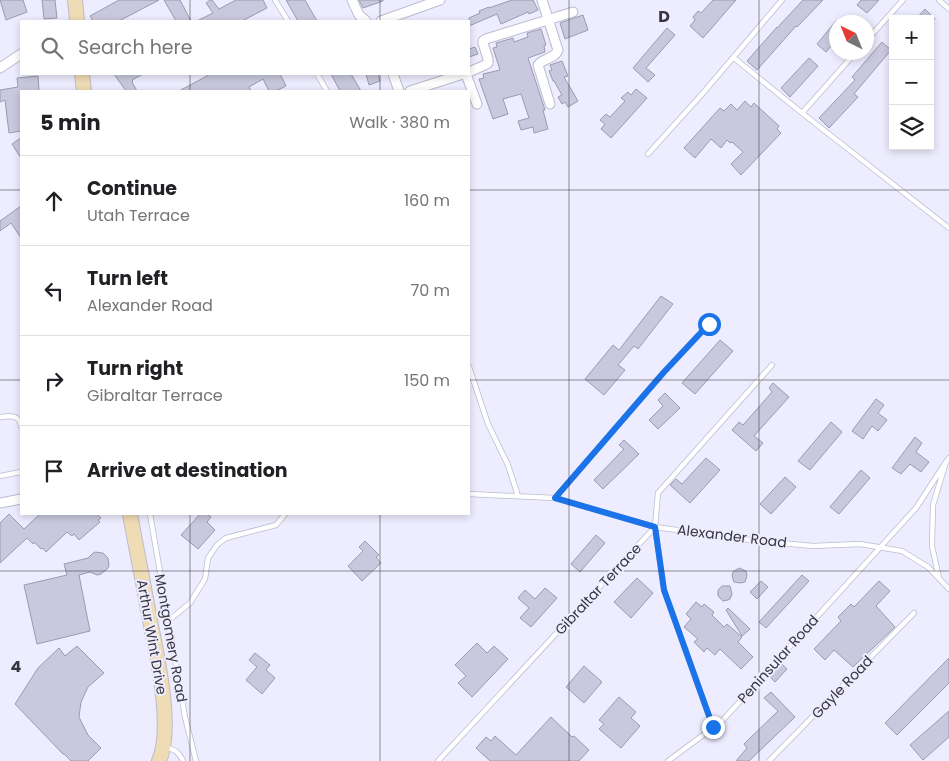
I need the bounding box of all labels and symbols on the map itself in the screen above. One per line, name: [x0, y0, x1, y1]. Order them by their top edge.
text: D: [658, 5, 670, 28]
north arrow: [829, 15, 874, 60]
route start: [698, 313, 721, 336]
street label: Alexander Road: [676, 519, 788, 553]
street label: Gibraltar Terrace: [550, 539, 646, 639]
street label: Montgomery Road: [150, 572, 192, 704]
street label: Arthur Wint Drive: [132, 578, 172, 696]
street label: Peninsular Road: [733, 610, 823, 708]
street label: Gayle Road: [807, 651, 877, 723]
text: 4: [11, 655, 22, 678]
route end: [702, 716, 725, 739]

